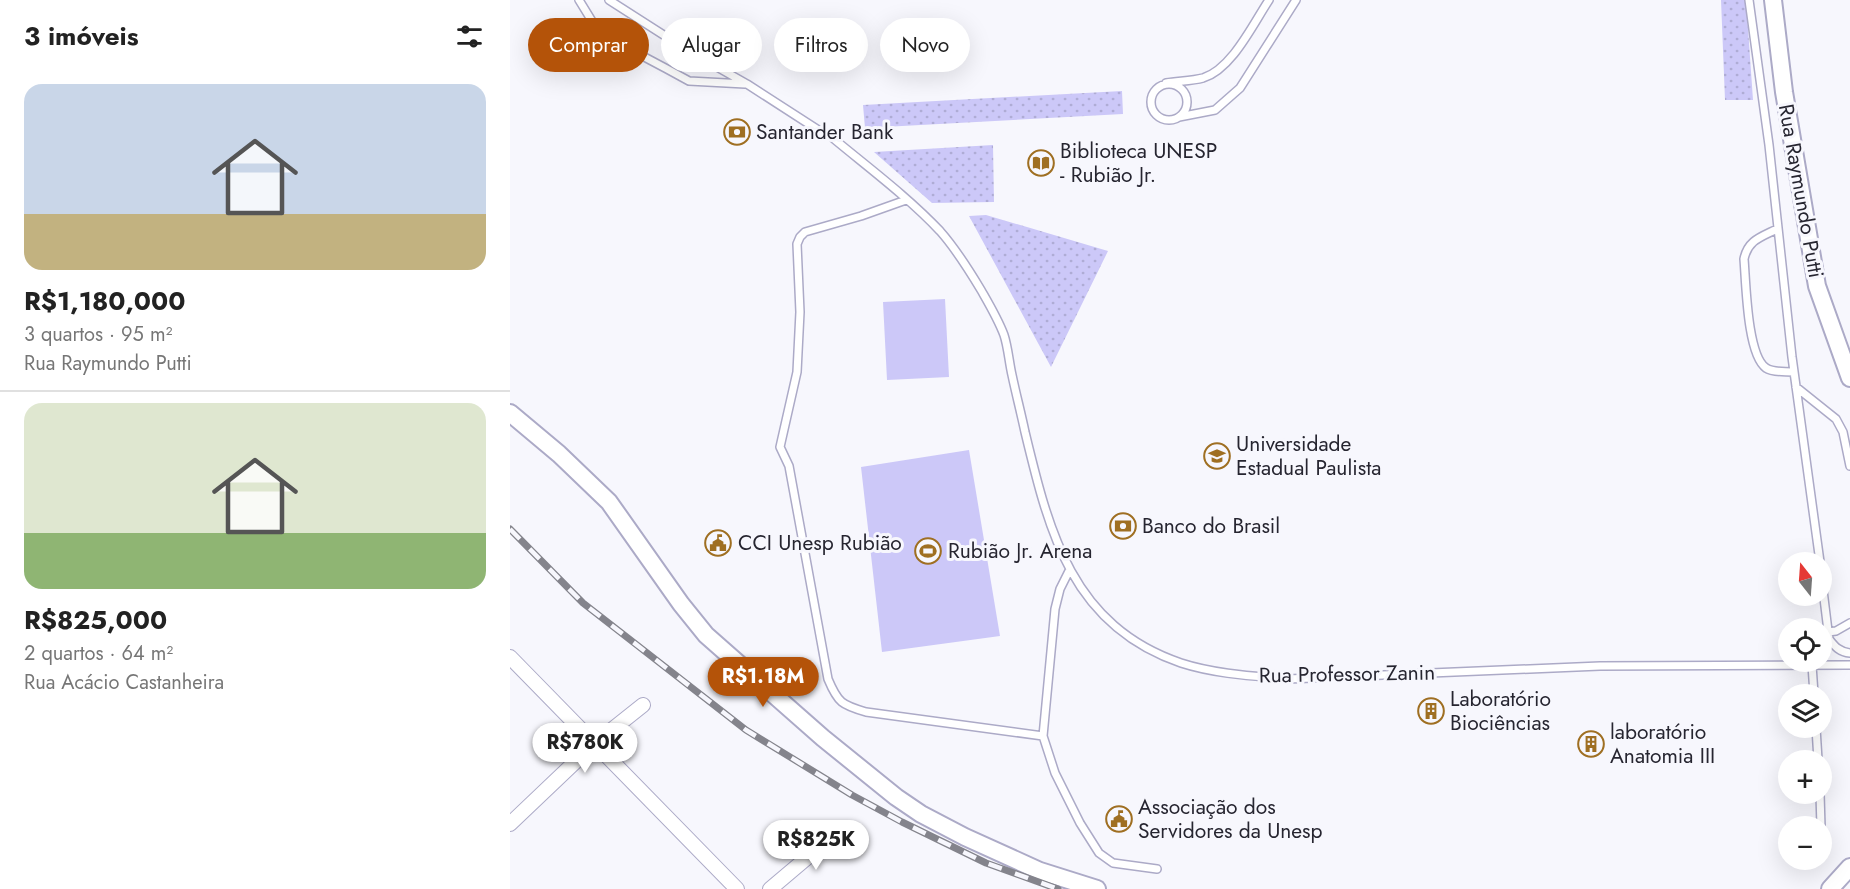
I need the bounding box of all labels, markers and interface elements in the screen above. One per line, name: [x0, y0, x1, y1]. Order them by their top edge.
text: 3 imóveis: [24, 17, 139, 55]
chip: Comprar: [528, 18, 649, 72]
chip: Alugar: [661, 18, 762, 72]
chip: Filtros: [774, 18, 868, 72]
chip: Novo: [880, 18, 970, 72]
icon: filters: [453, 20, 486, 53]
street label: Rua Raymundo Putti: [1771, 102, 1831, 280]
bank icon: Santander Bank: [722, 117, 752, 147]
place label: Santander Bank: [756, 117, 894, 147]
icon: home: [201, 123, 309, 231]
place label: Biblioteca UNESP - Rubião Jr.: [1060, 136, 1217, 190]
library icon: Biblioteca UNESP - Rubião Jr.: [1026, 148, 1056, 178]
text: R$1,180,000: [24, 282, 185, 320]
text: 3 quartos · 95 m²: [24, 320, 172, 349]
text: Rua Raymundo Putti: [24, 349, 192, 378]
place label: Universidade Estadual Paulista: [1236, 429, 1381, 483]
school or university icon: Universidade Estadual Paulista: [1202, 441, 1232, 471]
icon: home: [201, 442, 309, 550]
bank icon: Banco do Brasil: [1108, 511, 1138, 541]
place label: Banco do Brasil: [1142, 511, 1280, 541]
public building icon: CCI Unesp Rubião: [703, 528, 733, 558]
place label: CCI Unesp Rubião: [738, 528, 902, 558]
sports icon: Rubião Jr. Arena: [913, 536, 943, 566]
place label: Rubião Jr. Arena: [948, 536, 1092, 566]
north arrow: [1778, 552, 1832, 606]
map controls: [1778, 552, 1832, 870]
text: R$825,000: [24, 601, 167, 639]
button: locate: [1778, 618, 1832, 672]
text: 2 quartos · 64 m²: [24, 639, 173, 668]
pin: R$1.18M: [708, 657, 818, 708]
street label: Rua Professor Zanin: [1259, 657, 1435, 691]
text: R$1.18M: [722, 662, 804, 691]
text: Rua Acácio Castanheira: [24, 668, 224, 697]
place label: Laboratório Biociências: [1450, 684, 1551, 738]
button: layers: [1778, 684, 1832, 738]
building icon: Laboratório Biociências: [1416, 696, 1446, 726]
place label: laboratório Anatomia III: [1610, 717, 1715, 771]
pin: R$780K: [536, 723, 634, 774]
text: R$780K: [546, 728, 624, 757]
building icon: laboratório Anatomia III: [1576, 729, 1606, 759]
button: +: [1778, 750, 1832, 804]
place label: Associação dos Servidores da Unesp: [1138, 792, 1323, 846]
public building icon: Associação dos Servidores da Unesp: [1104, 804, 1134, 834]
button: −: [1778, 816, 1832, 870]
pin: R$825K: [767, 820, 865, 871]
text: R$825K: [777, 825, 855, 854]

